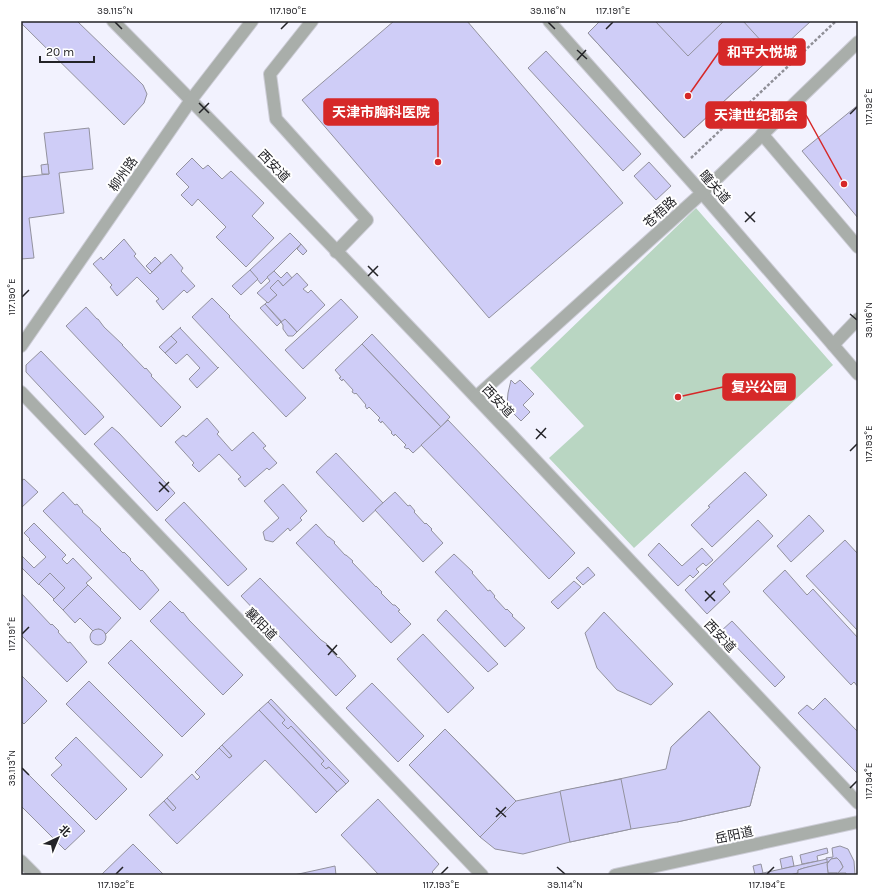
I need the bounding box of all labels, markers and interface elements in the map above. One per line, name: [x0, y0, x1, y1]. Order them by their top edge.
text: 39.115°N: [97, 5, 133, 17]
text: 117.190°E: [269, 5, 307, 17]
text: 39.116°N: [530, 5, 566, 17]
text: 117.191°E: [596, 5, 630, 17]
scale bar: [40, 38, 94, 64]
callout: 和平大悦城: [719, 39, 805, 65]
text: 和平大悦城: [727, 44, 797, 61]
text: 20 m: [46, 45, 74, 59]
text: 117.192°E: [863, 88, 875, 126]
callout: 天津市胸科医院: [324, 99, 438, 125]
callout: 天津世纪都会: [706, 102, 806, 128]
text: 天津市胸科医院: [332, 104, 430, 121]
text: 天津世纪都会: [714, 107, 798, 124]
street label: 西安道: [255, 147, 293, 185]
street label: 柳州路: [106, 154, 140, 194]
street label: 瞳关道: [697, 167, 733, 207]
street label: 苍梧路: [640, 193, 680, 231]
text: 117.190°E: [6, 278, 18, 316]
text: 39.116°N: [863, 302, 875, 338]
callout: 复兴公园: [723, 374, 795, 400]
text: 复兴公园: [731, 379, 787, 396]
street label: 西安道: [479, 382, 517, 420]
text: 117.193°E: [863, 425, 875, 463]
street label: 襄阳道: [242, 605, 280, 643]
text: 117.191°E: [6, 617, 18, 651]
street label: 西安道: [701, 617, 739, 655]
text: 39.113°N: [6, 750, 18, 786]
text: 117.194°E: [863, 763, 875, 799]
north arrow: [38, 818, 78, 858]
text: 北: [56, 823, 73, 840]
street label: 岳阳道: [713, 824, 755, 846]
text: 117.192°E: [97, 879, 135, 891]
text: 117.193°E: [422, 879, 460, 891]
text: 39.114°N: [547, 879, 583, 891]
text: 117.194°E: [749, 879, 785, 891]

